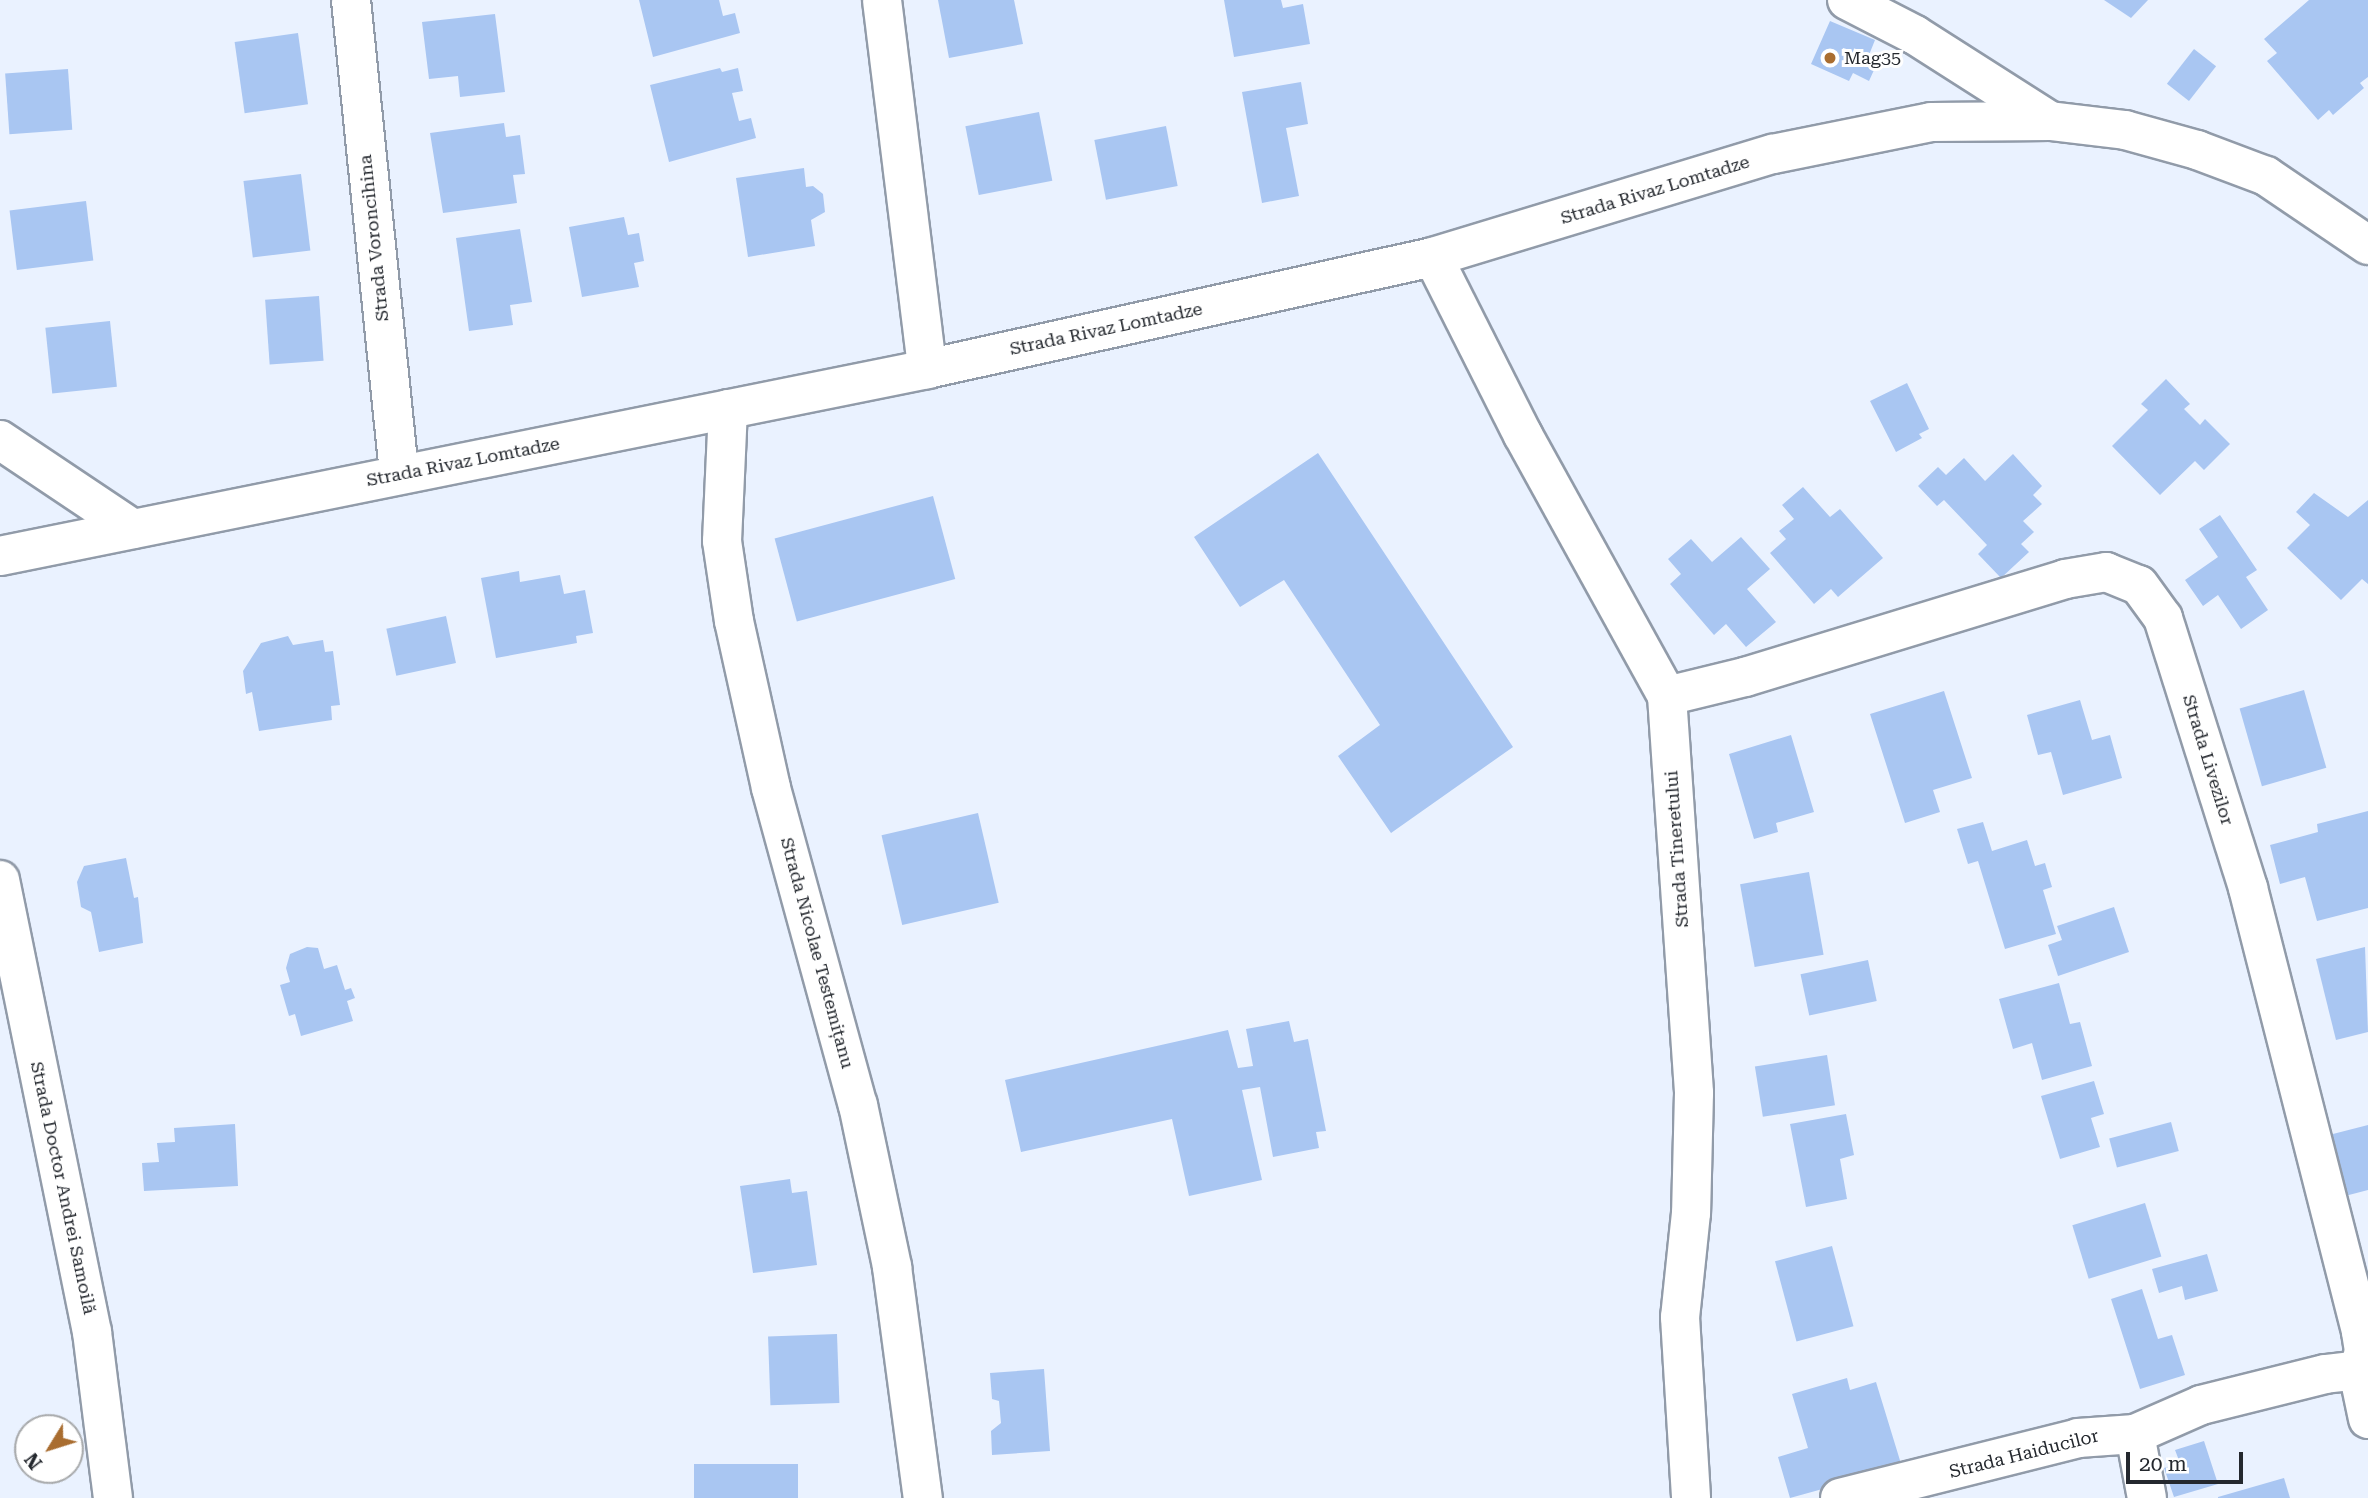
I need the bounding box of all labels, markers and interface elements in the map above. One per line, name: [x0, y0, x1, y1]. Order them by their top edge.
place label: Mag35: [1844, 47, 1901, 69]
marker: Mag35: [1822, 50, 1838, 66]
street label: Strada Rivaz Lomtadze: [1558, 151, 1752, 229]
street label: Strada Voroncihina: [355, 154, 393, 322]
street label: Strada Rivaz Lomtadze: [1008, 298, 1204, 360]
street label: Strada Rivaz Lomtadze: [365, 433, 561, 491]
street label: Strada Livezilor: [2178, 692, 2238, 828]
street label: Strada Tineretului: [1661, 770, 1693, 928]
street label: Strada Nicolae Testemițanu: [776, 835, 858, 1071]
street label: Strada Doctor Andrei Samoilă: [26, 1060, 100, 1316]
north arrow: [14, 1414, 84, 1484]
street label: Strada Haiducilor: [1947, 1425, 2101, 1483]
scale bar: [2130, 1438, 2247, 1482]
text: N: [20, 1448, 47, 1474]
text: 20 m: [2139, 1452, 2187, 1476]

